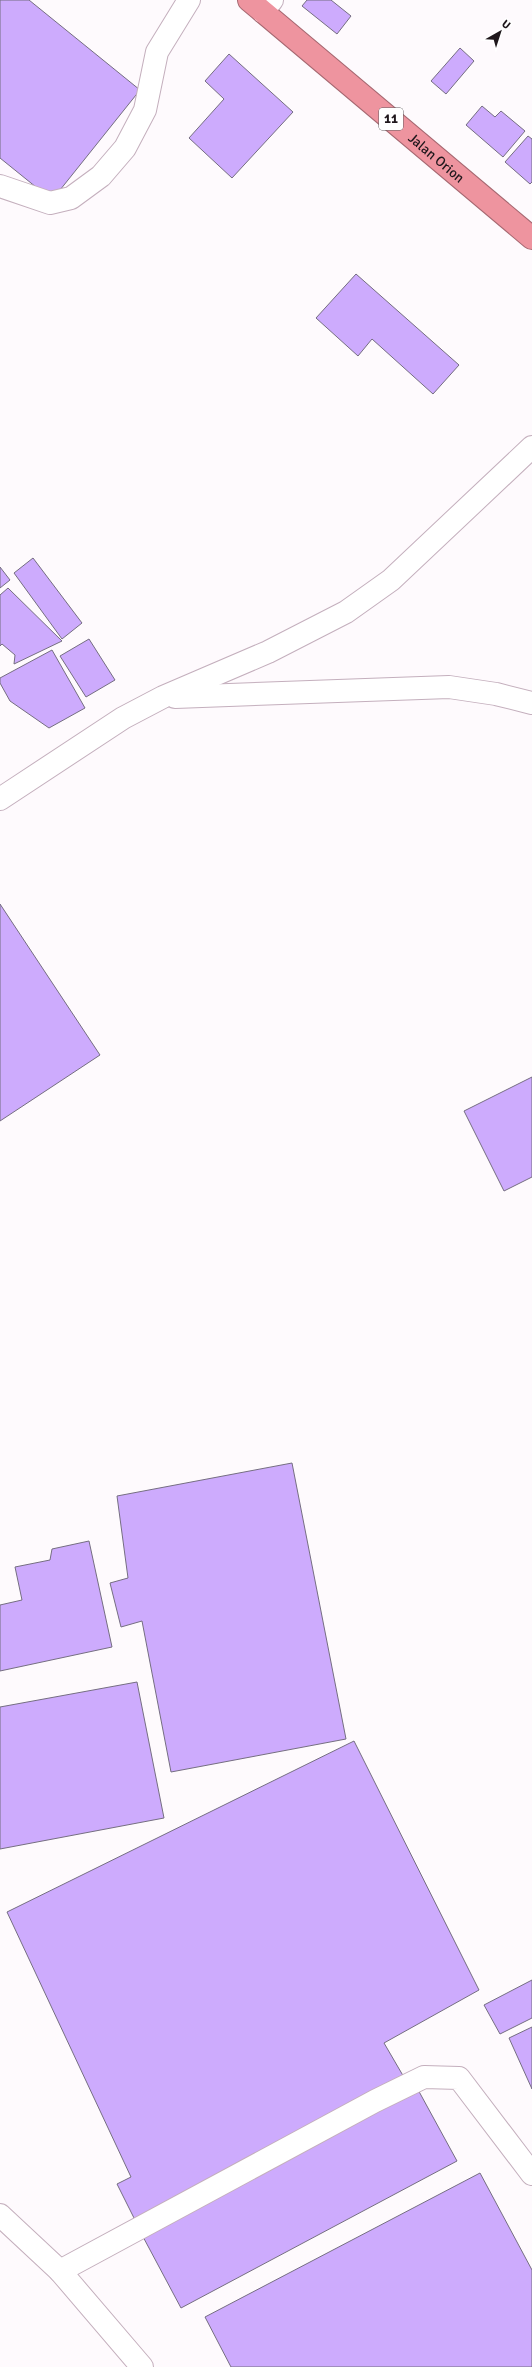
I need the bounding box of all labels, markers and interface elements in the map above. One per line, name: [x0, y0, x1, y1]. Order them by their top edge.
north arrow: [480, 12, 520, 52]
text: U: [499, 17, 513, 32]
road number: 11: [379, 108, 403, 130]
street label: Jalan Orion: [405, 129, 468, 186]

